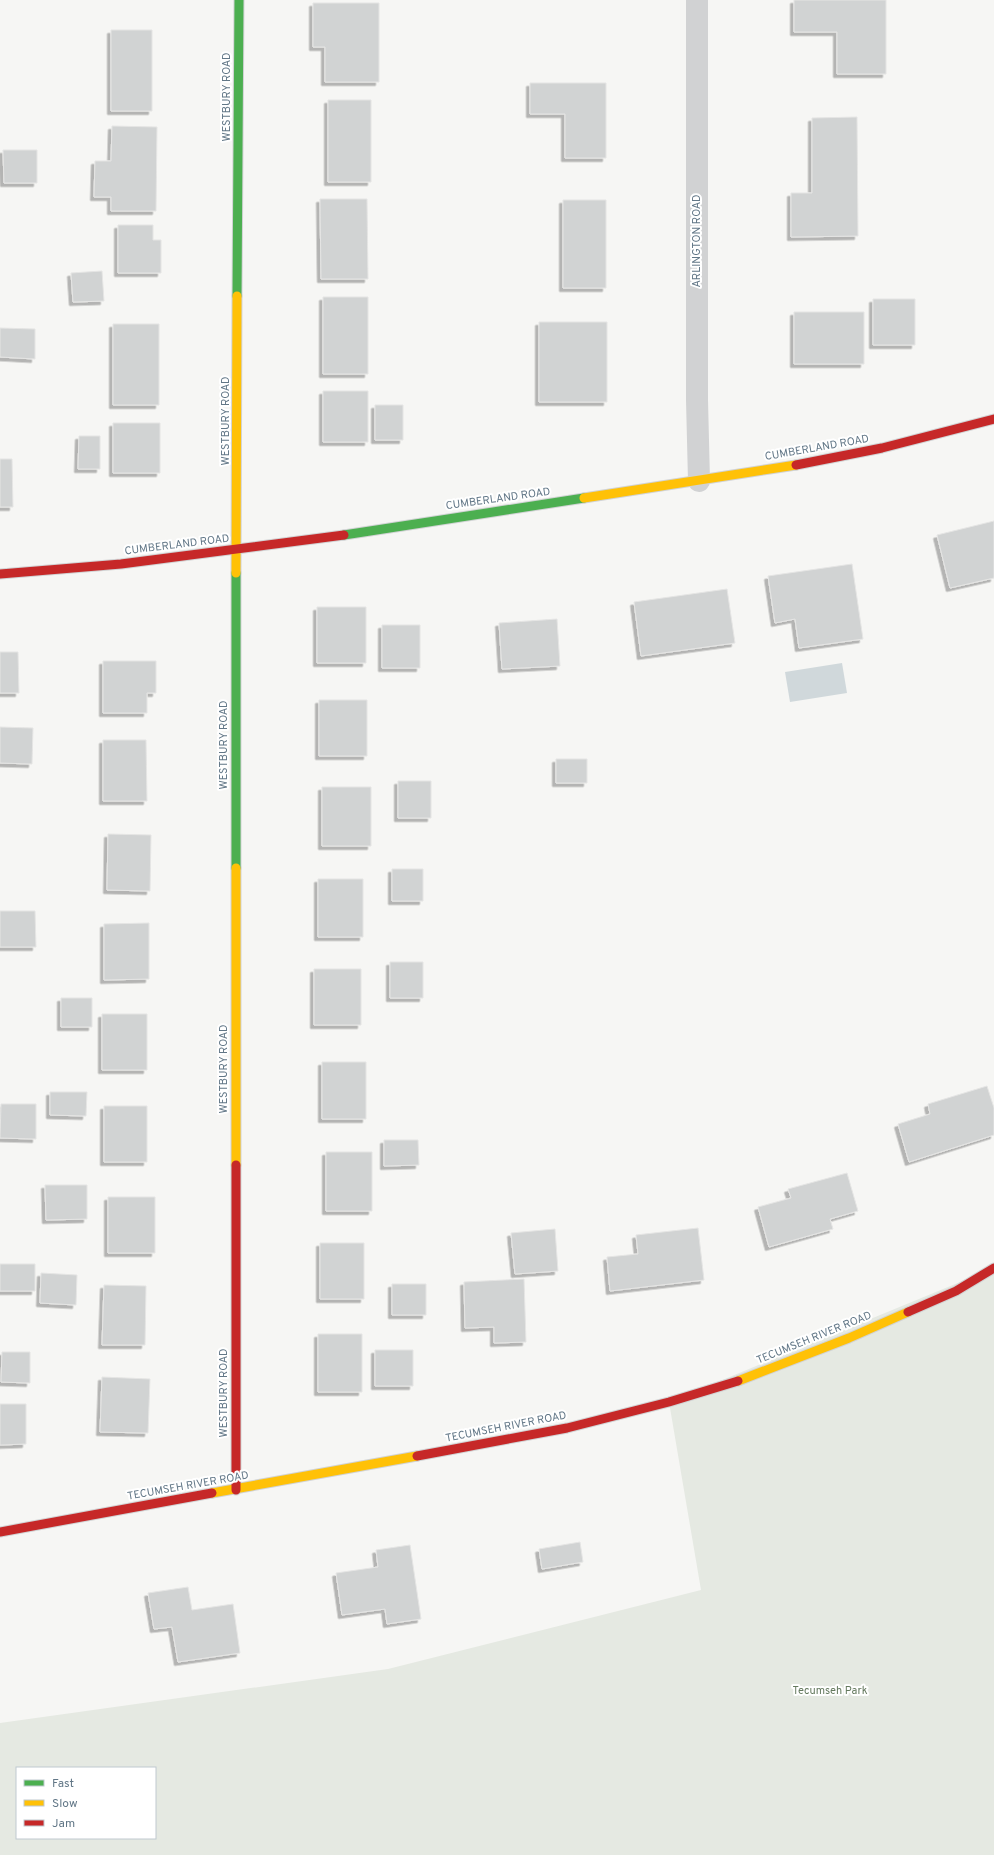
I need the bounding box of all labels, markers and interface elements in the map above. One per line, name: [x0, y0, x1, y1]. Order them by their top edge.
street label: WESTBURY ROAD: [220, 53, 234, 142]
street label: ARLINGTON ROAD: [690, 195, 704, 287]
street label: WESTBURY ROAD: [219, 377, 233, 466]
street label: CUMBERLAND ROAD: [764, 432, 870, 464]
street label: CUMBERLAND ROAD: [445, 485, 551, 513]
street label: CUMBERLAND ROAD: [124, 532, 230, 558]
street label: WESTBURY ROAD: [217, 701, 231, 790]
street label: WESTBURY ROAD: [217, 1025, 231, 1114]
street label: TECUMSEH RIVER ROAD: [754, 1308, 874, 1368]
street label: WESTBURY ROAD: [217, 1349, 231, 1438]
street label: TECUMSEH RIVER ROAD: [444, 1408, 568, 1446]
street label: TECUMSEH RIVER ROAD: [126, 1468, 250, 1504]
park label: Tecumseh Park: [793, 1684, 868, 1698]
legend: [16, 1767, 156, 1839]
text: Fast: [52, 1776, 74, 1792]
text: Slow: [52, 1796, 78, 1812]
text: Jam: [52, 1816, 75, 1832]

